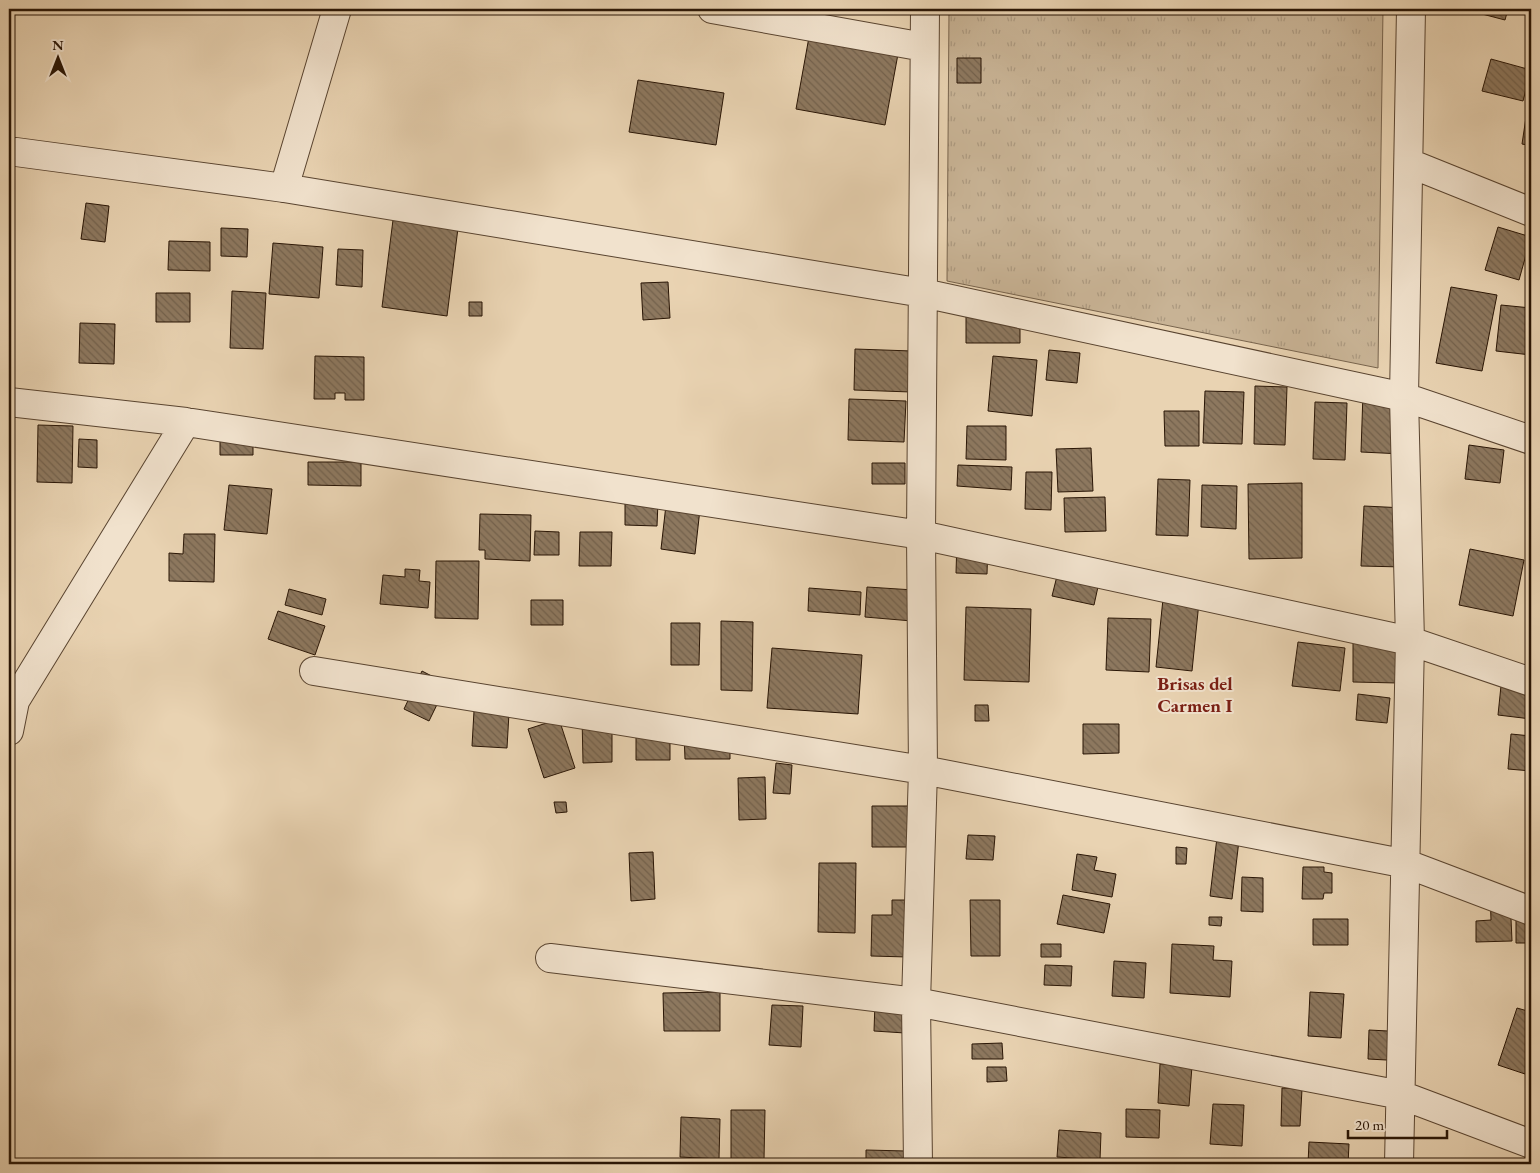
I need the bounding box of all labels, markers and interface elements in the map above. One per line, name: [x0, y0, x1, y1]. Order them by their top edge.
north arrow: [32, 32, 82, 82]
text: N: [52, 36, 64, 54]
district label: Brisas del Carmen I: [1157, 671, 1233, 718]
scale bar: [1348, 1108, 1446, 1140]
text: 20 m: [1355, 1115, 1384, 1134]

